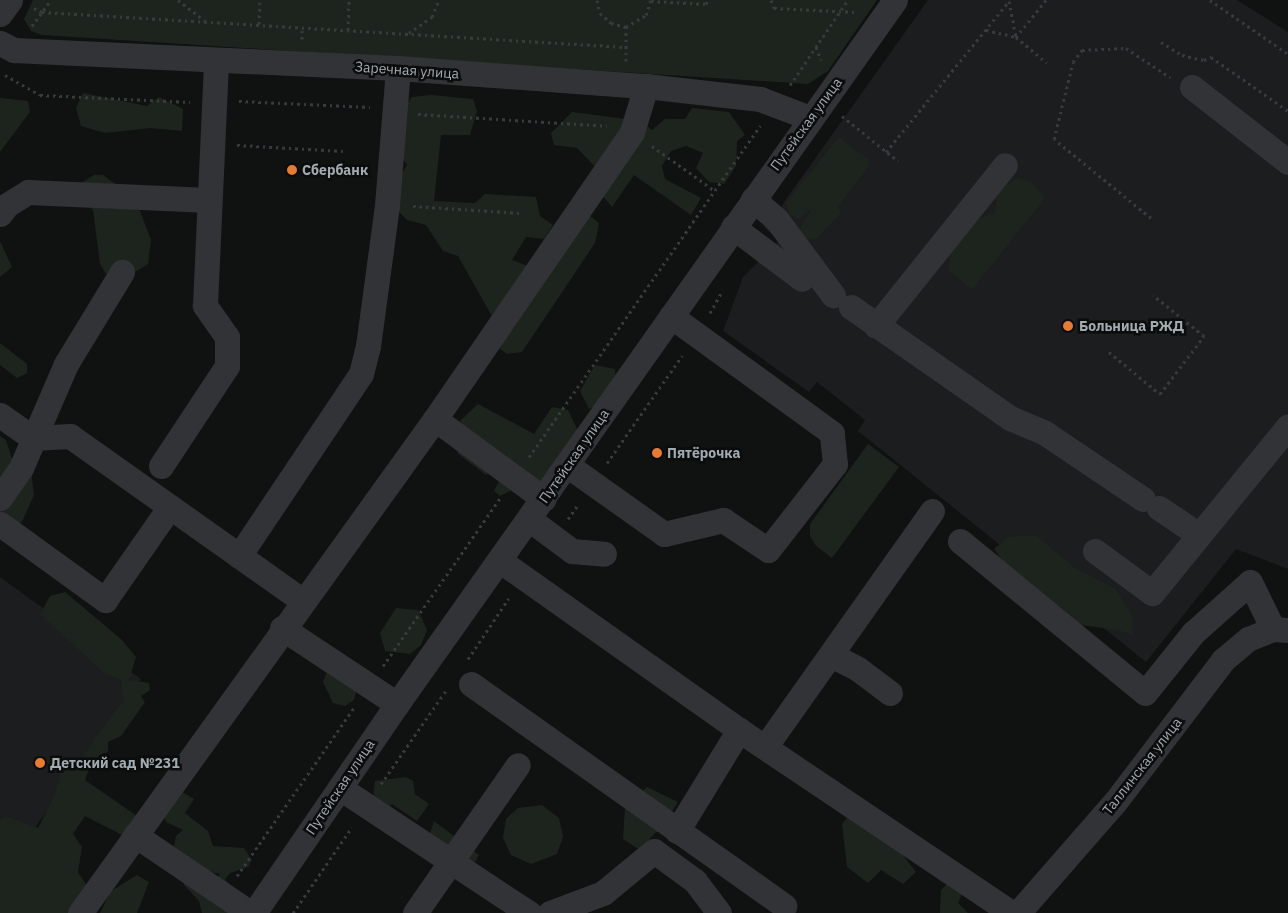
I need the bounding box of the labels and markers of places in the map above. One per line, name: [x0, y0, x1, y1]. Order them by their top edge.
place label: Сбербанк: [302, 162, 368, 178]
marker: Сбербанк: [286, 164, 298, 176]
place label: Больница РЖД: [1079, 318, 1184, 334]
marker: Больница РЖД: [1061, 319, 1075, 333]
place label: Пятёрочка: [667, 445, 740, 461]
marker: Пятёрочка: [651, 447, 663, 459]
place label: Детский сад №231: [50, 755, 180, 771]
marker: Детский сад №231: [34, 757, 46, 769]

